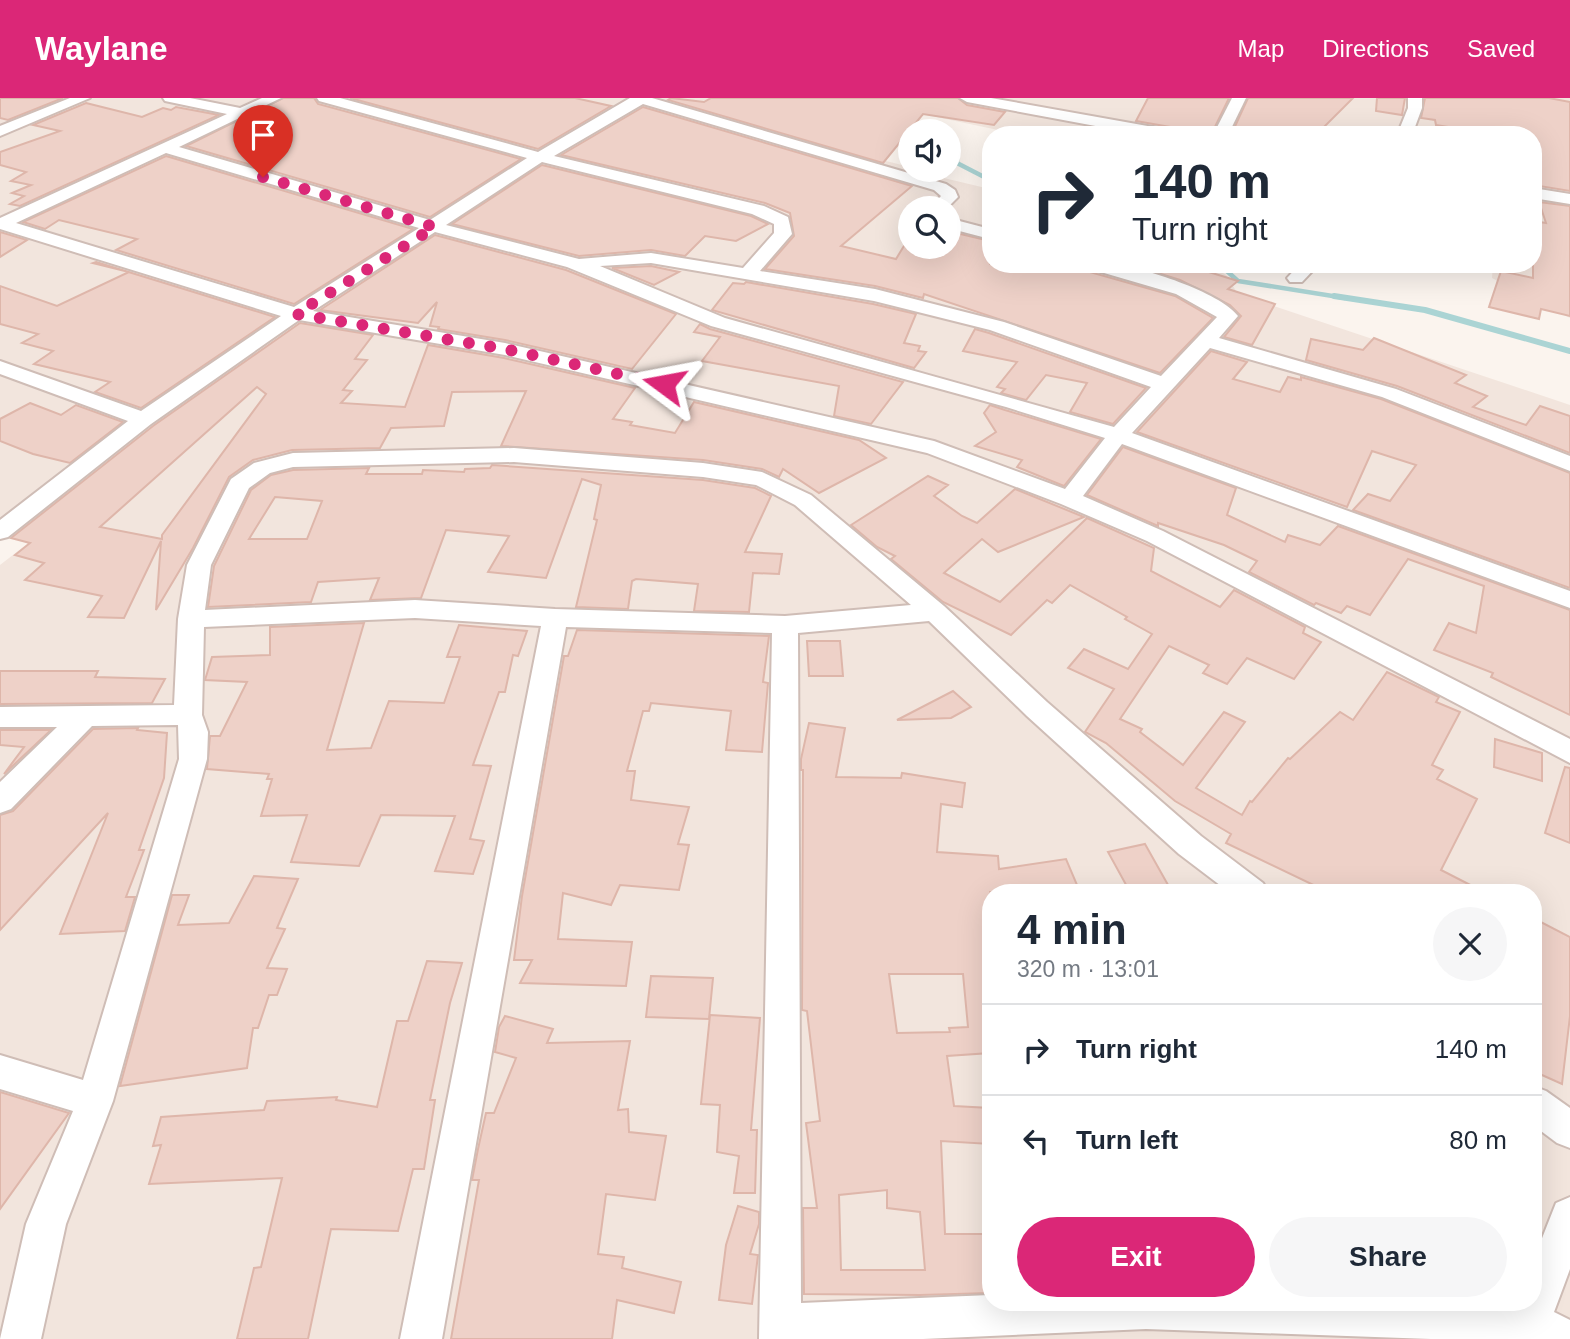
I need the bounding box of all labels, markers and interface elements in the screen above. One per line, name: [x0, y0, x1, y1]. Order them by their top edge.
text: Waylane: [35, 30, 168, 67]
text: Map: [1238, 35, 1284, 62]
text: Directions: [1322, 35, 1429, 62]
text: Saved: [1467, 35, 1535, 62]
pin: [233, 105, 293, 177]
icon: arrive: [244, 116, 282, 154]
map controls: [898, 119, 961, 259]
button: sound: [898, 119, 961, 182]
icon: right: [1017, 154, 1108, 245]
text: 140 m: [1132, 154, 1271, 208]
button: search: [898, 196, 961, 259]
text: Turn right: [1132, 211, 1268, 247]
position arrow: [627, 347, 701, 421]
text: 4 min: [1017, 906, 1127, 953]
button: close: [1433, 907, 1507, 981]
text: 320 m · 13:01: [1017, 956, 1159, 982]
icon: right: [1017, 1031, 1055, 1069]
text: Turn right: [1076, 1034, 1197, 1064]
text: 140 m: [1435, 1034, 1507, 1064]
icon: left: [1017, 1122, 1055, 1160]
text: Turn left: [1076, 1125, 1178, 1155]
text: 80 m: [1449, 1125, 1507, 1155]
button: Exit: [1017, 1217, 1255, 1297]
button: Share: [1269, 1217, 1507, 1297]

